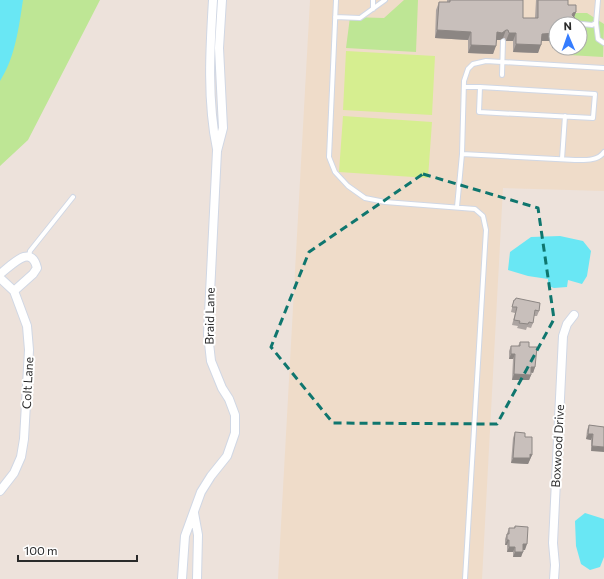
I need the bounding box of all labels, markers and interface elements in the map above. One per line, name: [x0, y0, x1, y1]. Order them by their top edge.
north arrow: [548, 16, 588, 56]
text: N: [563, 19, 572, 32]
street label: Braid Lane: [202, 287, 216, 345]
street label: Colt Lane: [19, 357, 35, 409]
street label: Boxwood Drive: [548, 404, 566, 488]
scale bar: [18, 537, 137, 563]
text: 100 m: [24, 543, 58, 557]

